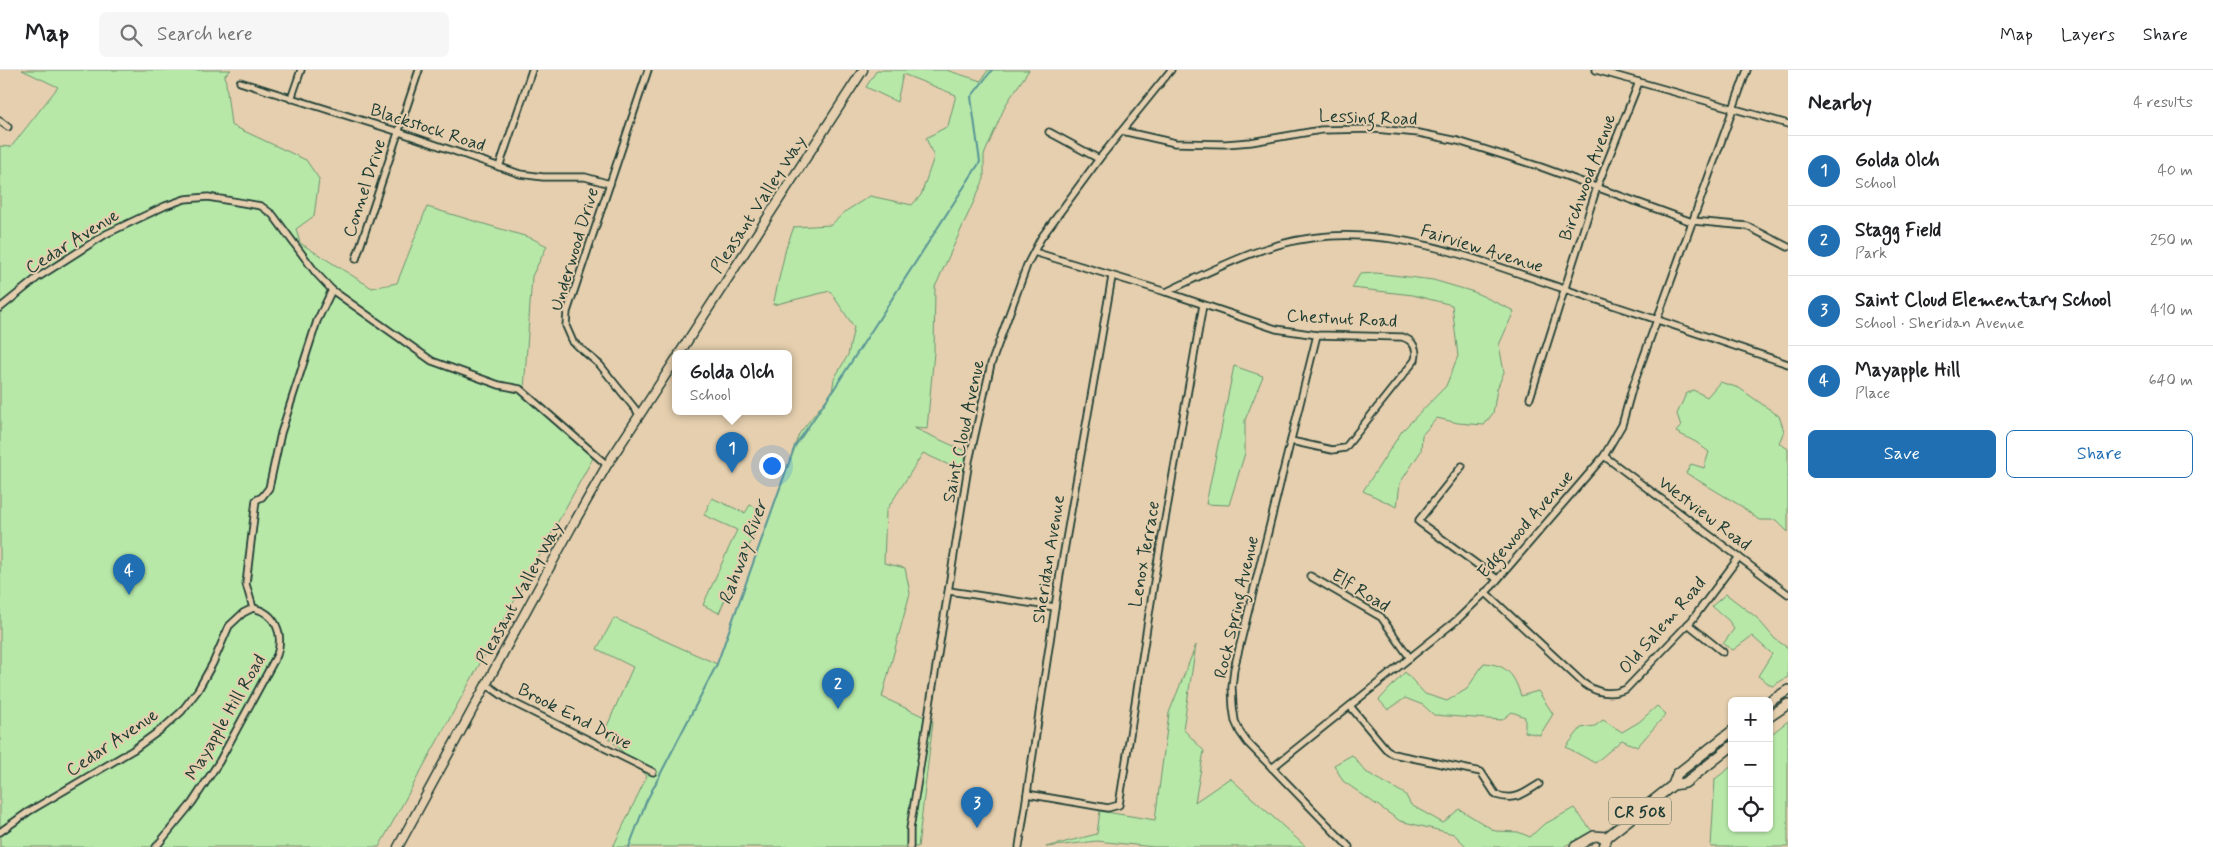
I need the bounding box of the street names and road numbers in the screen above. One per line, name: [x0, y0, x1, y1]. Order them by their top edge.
street label: Blackstock Road: [367, 98, 488, 158]
street label: Lessing Road: [1318, 104, 1418, 134]
street label: Birchwood Avenue: [1554, 111, 1622, 244]
street label: Pleasant Valley Way: [705, 131, 812, 278]
street label: Connel Drive: [338, 136, 392, 241]
street label: Underwood Drive: [545, 185, 605, 314]
street label: Cedar Avenue: [21, 204, 124, 280]
street label: Fairview Avenue: [1417, 219, 1546, 279]
street label: Chestnut Road: [1286, 304, 1398, 334]
street label: Saint Cloud Avenue: [937, 358, 991, 505]
street label: Edgewood Avenue: [1472, 466, 1581, 585]
street label: Westview Road: [1653, 471, 1756, 557]
street label: Sheridan Avenue: [1027, 493, 1071, 625]
street label: Lenox Terrace: [1124, 499, 1166, 609]
street label: Pleasant Valley Way: [471, 518, 569, 669]
street label: Rock Spring Avenue: [1209, 534, 1267, 681]
street label: Elf Road: [1327, 563, 1394, 618]
street label: Old Salem Road: [1614, 572, 1712, 680]
street label: Mayapple Hill Road: [180, 650, 272, 785]
street label: Brook End Drive: [514, 678, 635, 756]
street label: Cedar Avenue: [62, 703, 163, 782]
road number: CR 508: [1609, 798, 1671, 824]

